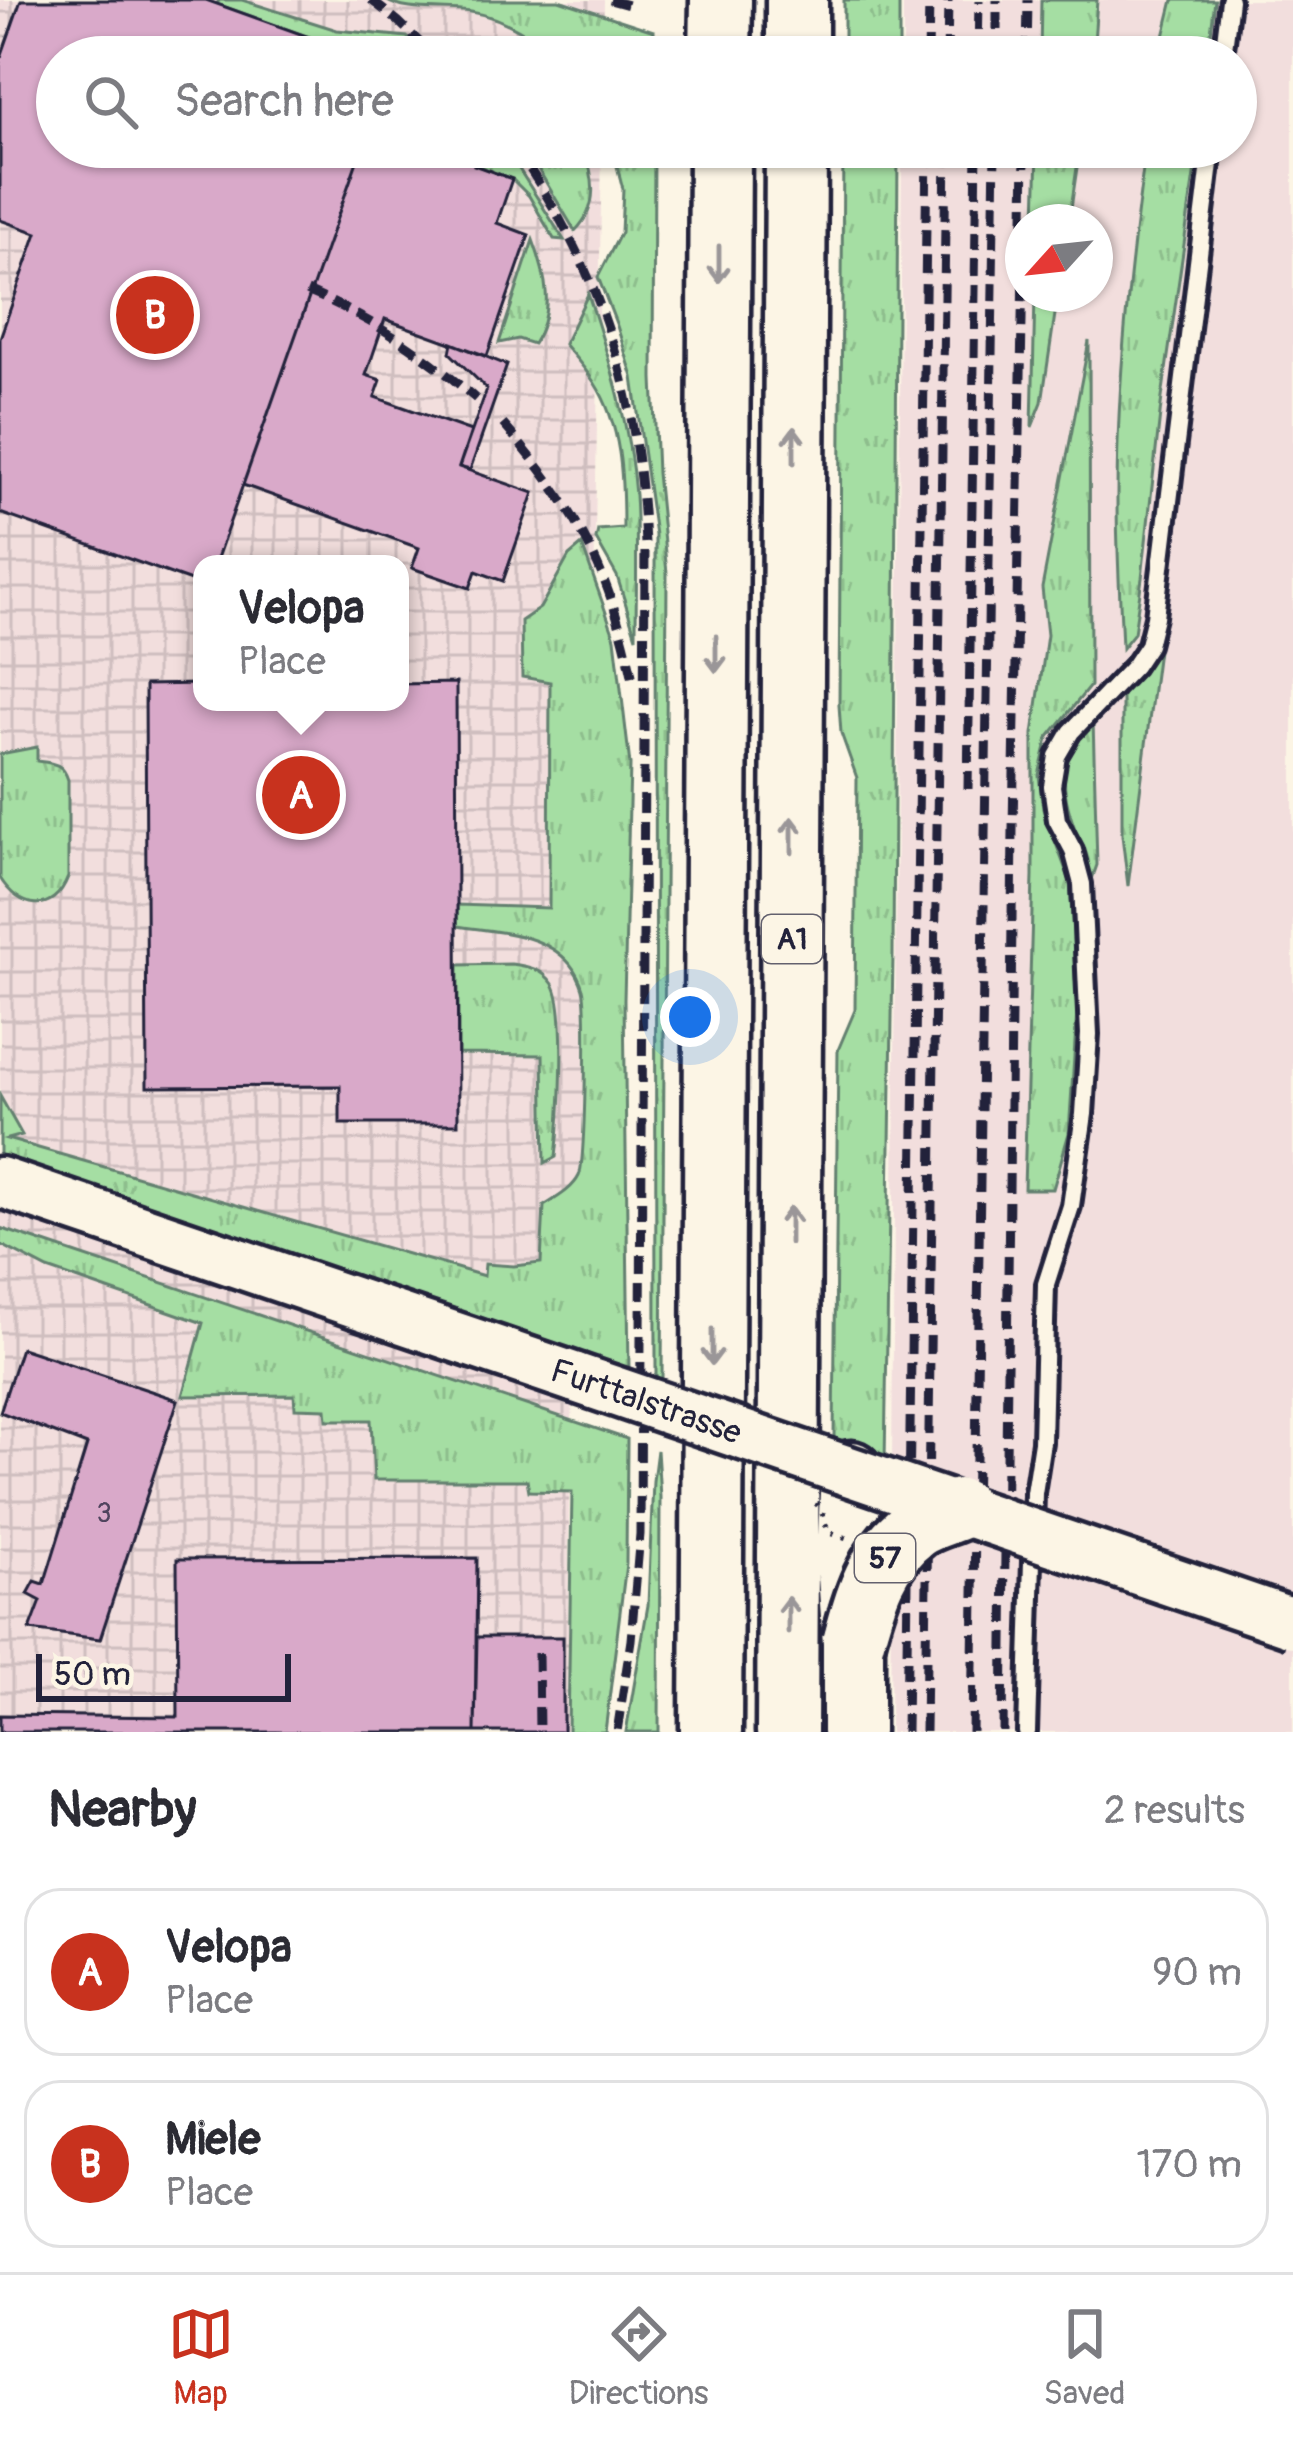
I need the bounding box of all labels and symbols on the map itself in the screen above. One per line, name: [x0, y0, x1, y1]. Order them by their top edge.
north arrow: [1005, 204, 1113, 312]
one-way arrow: [708, 244, 730, 283]
pin: B: [116, 270, 194, 360]
one-way arrow: [783, 426, 805, 465]
one-way arrow: [705, 634, 727, 673]
pin: A: [262, 750, 340, 840]
one-way arrow: [781, 816, 803, 855]
road number: A1: [762, 915, 822, 963]
your location: [660, 987, 720, 1047]
one-way arrow: [779, 1206, 801, 1245]
one-way arrow: [701, 1327, 724, 1366]
street label: Furttalstrasse: [545, 1350, 747, 1454]
house number: 3: [96, 1497, 112, 1530]
road number: 57: [855, 1534, 915, 1582]
one-way arrow: [777, 1596, 799, 1635]
scale bar: [36, 1648, 291, 1701]

